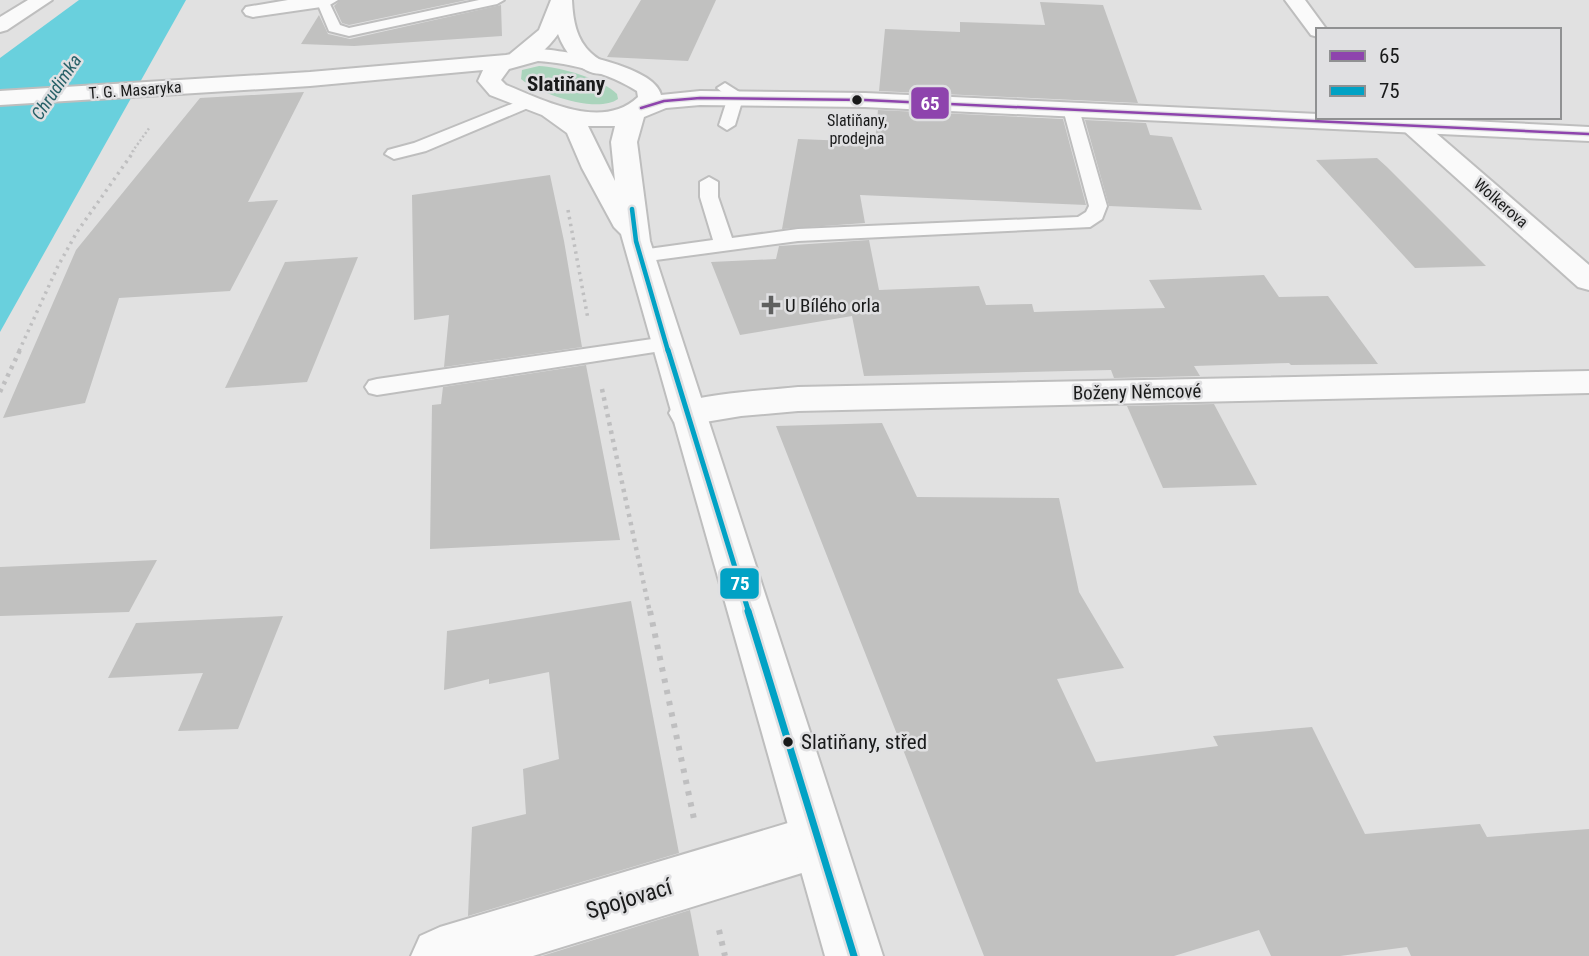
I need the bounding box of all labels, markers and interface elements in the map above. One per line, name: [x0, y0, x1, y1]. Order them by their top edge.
legend: [1316, 28, 1561, 119]
text: 65: [1379, 44, 1400, 68]
water label: Chrudimka: [27, 50, 85, 124]
district label: Slatiňany: [527, 72, 606, 96]
street label: T. G. Masaryka: [88, 77, 182, 103]
text: 75: [1379, 79, 1400, 103]
line badge: 65: [910, 86, 950, 120]
text: 65: [920, 92, 940, 115]
marker: Slatiňany, prodejna: [850, 93, 864, 107]
place label: Slatiňany, prodejna: [827, 111, 887, 148]
street label: Wolkerova: [1470, 174, 1532, 232]
place label: U Bílého orla: [785, 294, 880, 317]
marker: U Bílého orla: [763, 297, 779, 313]
street label: Boženy Němcové: [1073, 379, 1201, 405]
line badge: 75: [719, 567, 760, 600]
text: 75: [730, 572, 750, 595]
place label: Slatiňany, střed: [801, 730, 927, 754]
marker: Slatiňany, střed: [781, 735, 795, 749]
street label: Spojovací: [583, 873, 677, 925]

